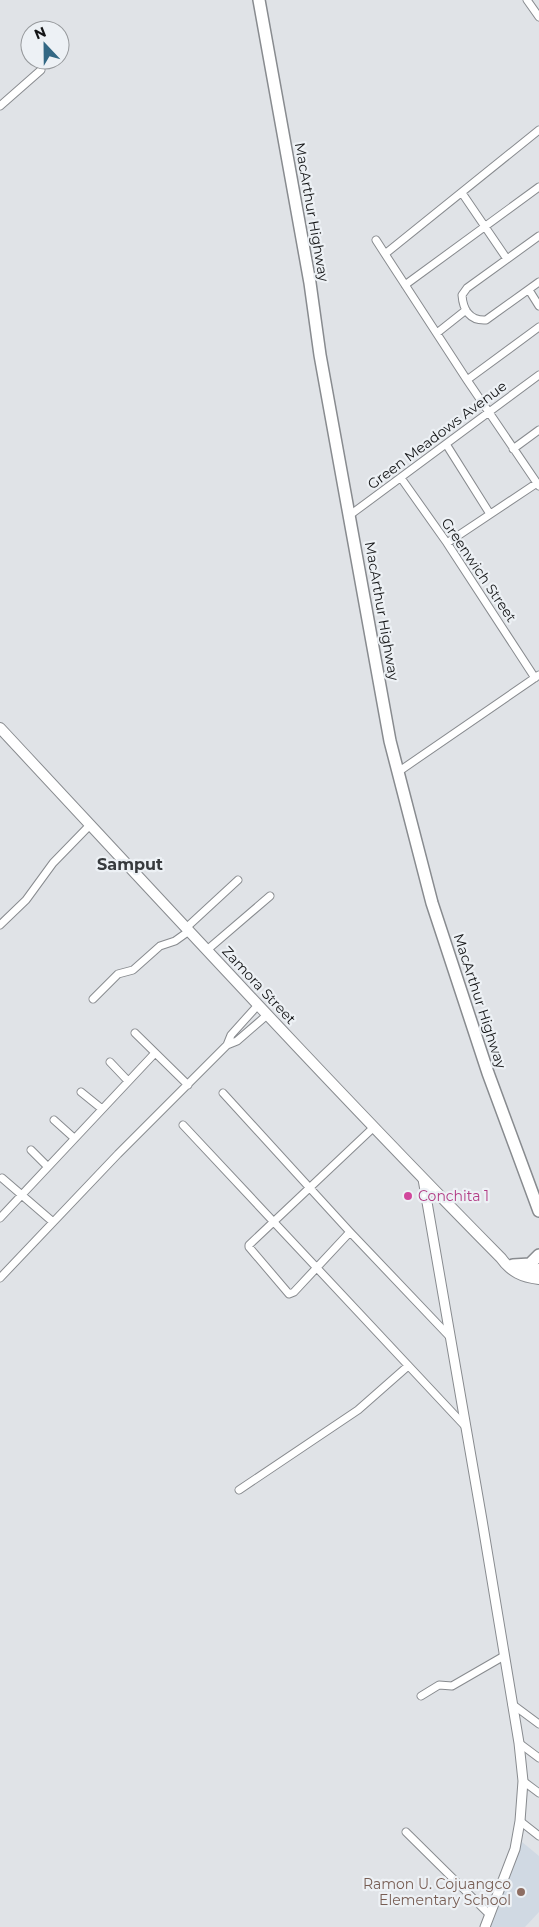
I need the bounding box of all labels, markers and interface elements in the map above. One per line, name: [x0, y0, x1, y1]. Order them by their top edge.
north arrow: [20, 20, 70, 70]
text: N: [32, 22, 49, 43]
street label: MacArthur Highway: [291, 141, 333, 283]
street label: Green Meadows Avenue: [364, 377, 510, 493]
street label: Greenwich Street: [437, 514, 521, 626]
street label: MacArthur Highway: [361, 540, 403, 682]
district label: Samput: [97, 855, 163, 874]
street label: MacArthur Highway: [450, 931, 510, 1071]
street label: Zamora Street: [218, 942, 300, 1028]
place label: Conchita 1: [418, 1187, 489, 1205]
marker: Conchita 1: [402, 1190, 414, 1202]
place label: Ramon U. Cojuangco Elementary School: [363, 1875, 511, 1909]
marker: Ramon U. Cojuangco Elementary School: [515, 1886, 527, 1898]

